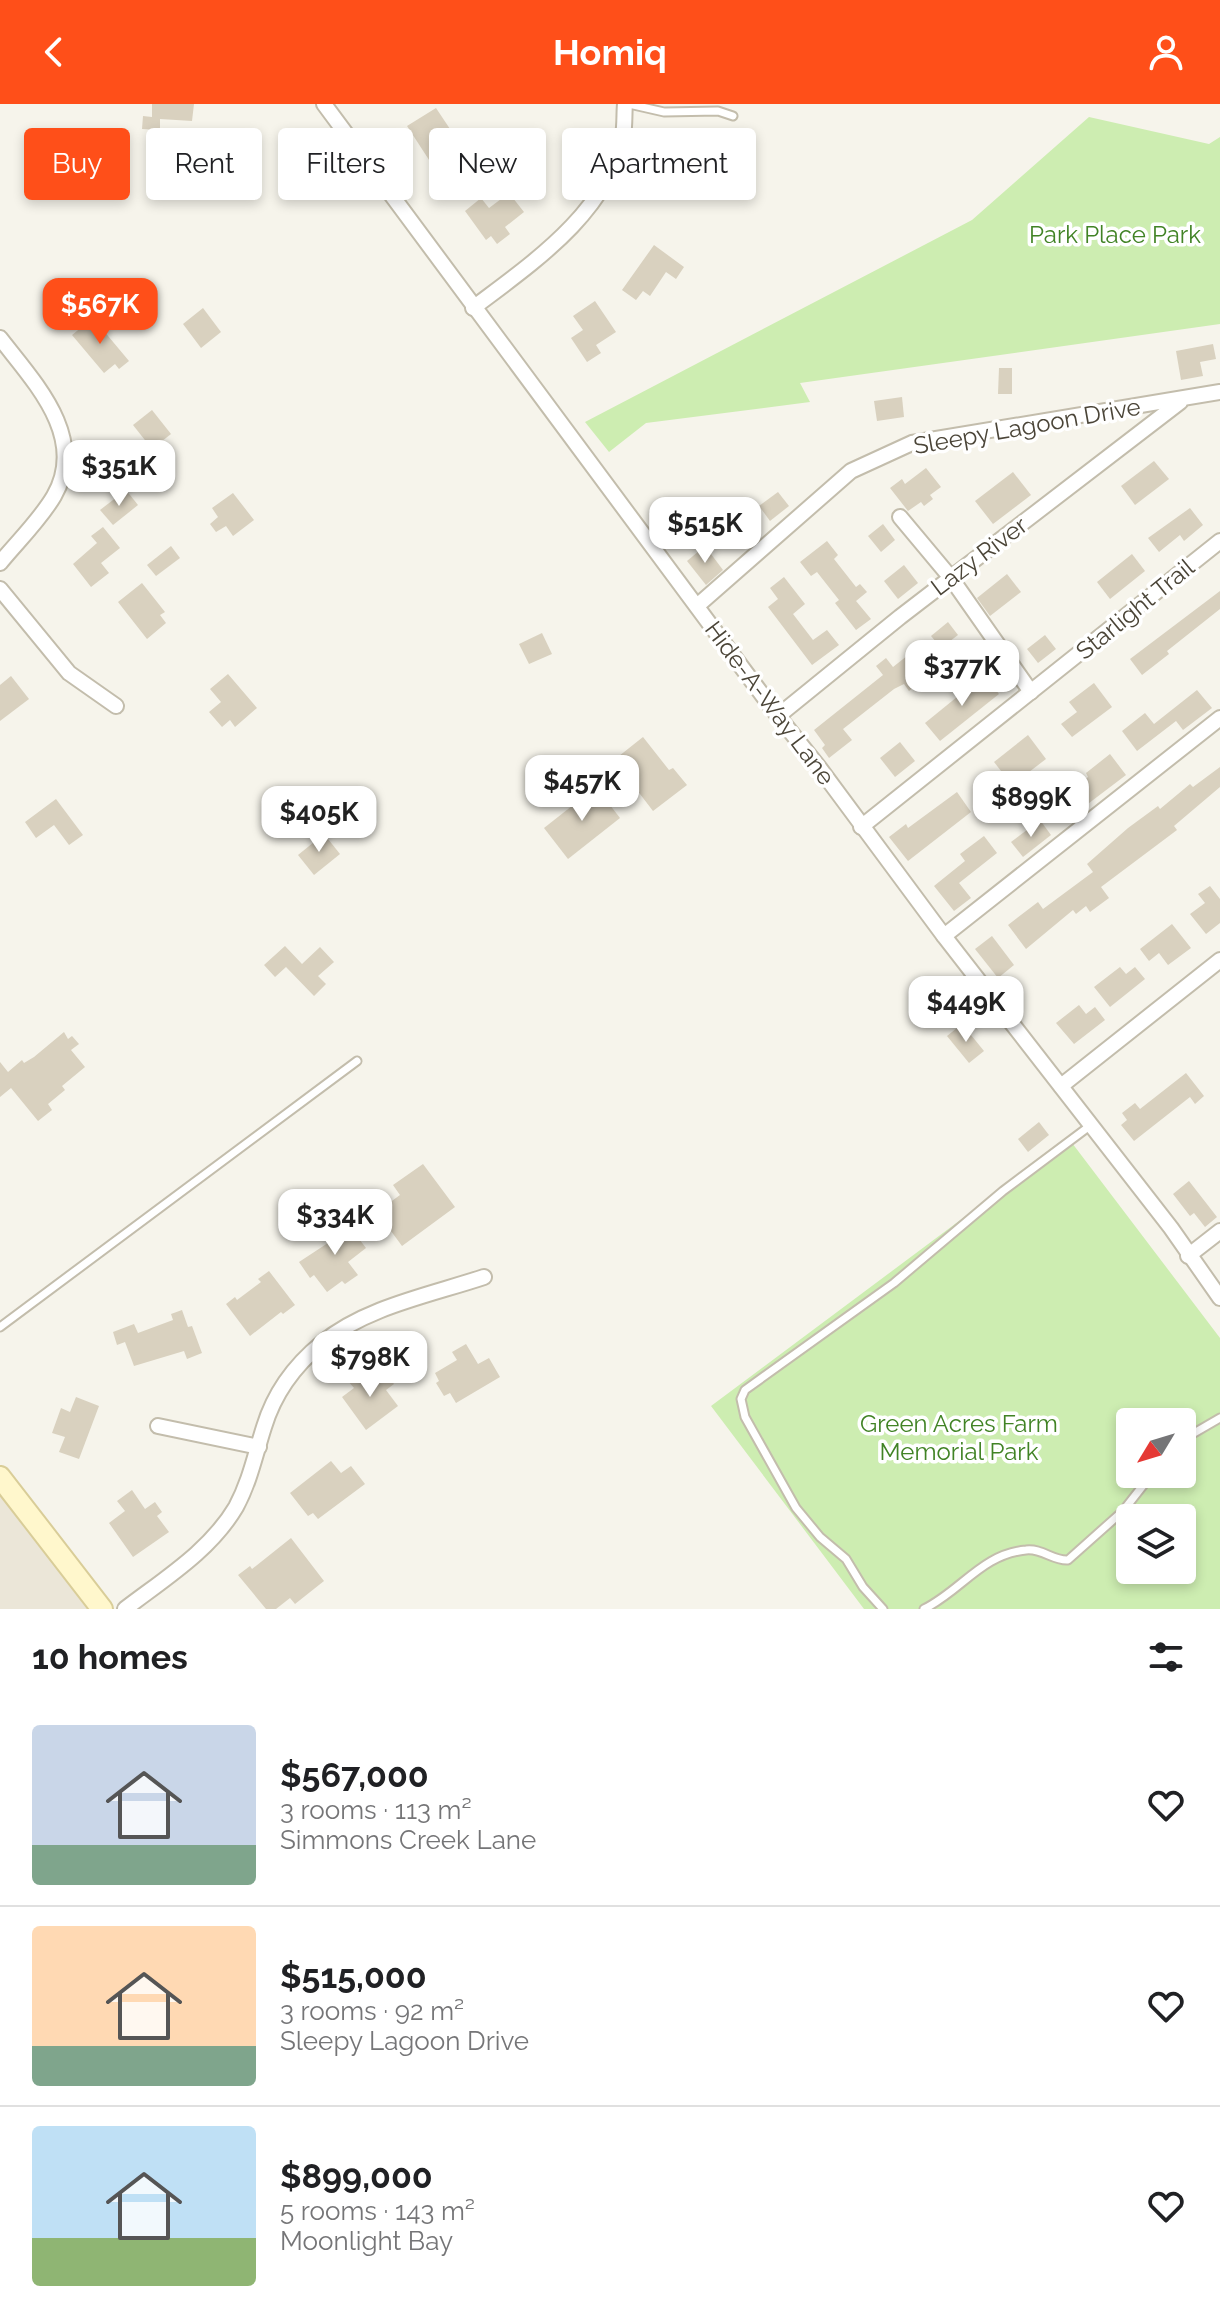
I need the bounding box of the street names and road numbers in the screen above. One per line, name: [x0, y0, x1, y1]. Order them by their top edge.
street label: Sleepy Lagoon Drive: [911, 392, 1143, 460]
street label: Lazy River: [925, 510, 1033, 602]
street label: Starlight Trail: [1070, 552, 1200, 665]
street label: Hide-A-Way Lane: [699, 615, 841, 791]

